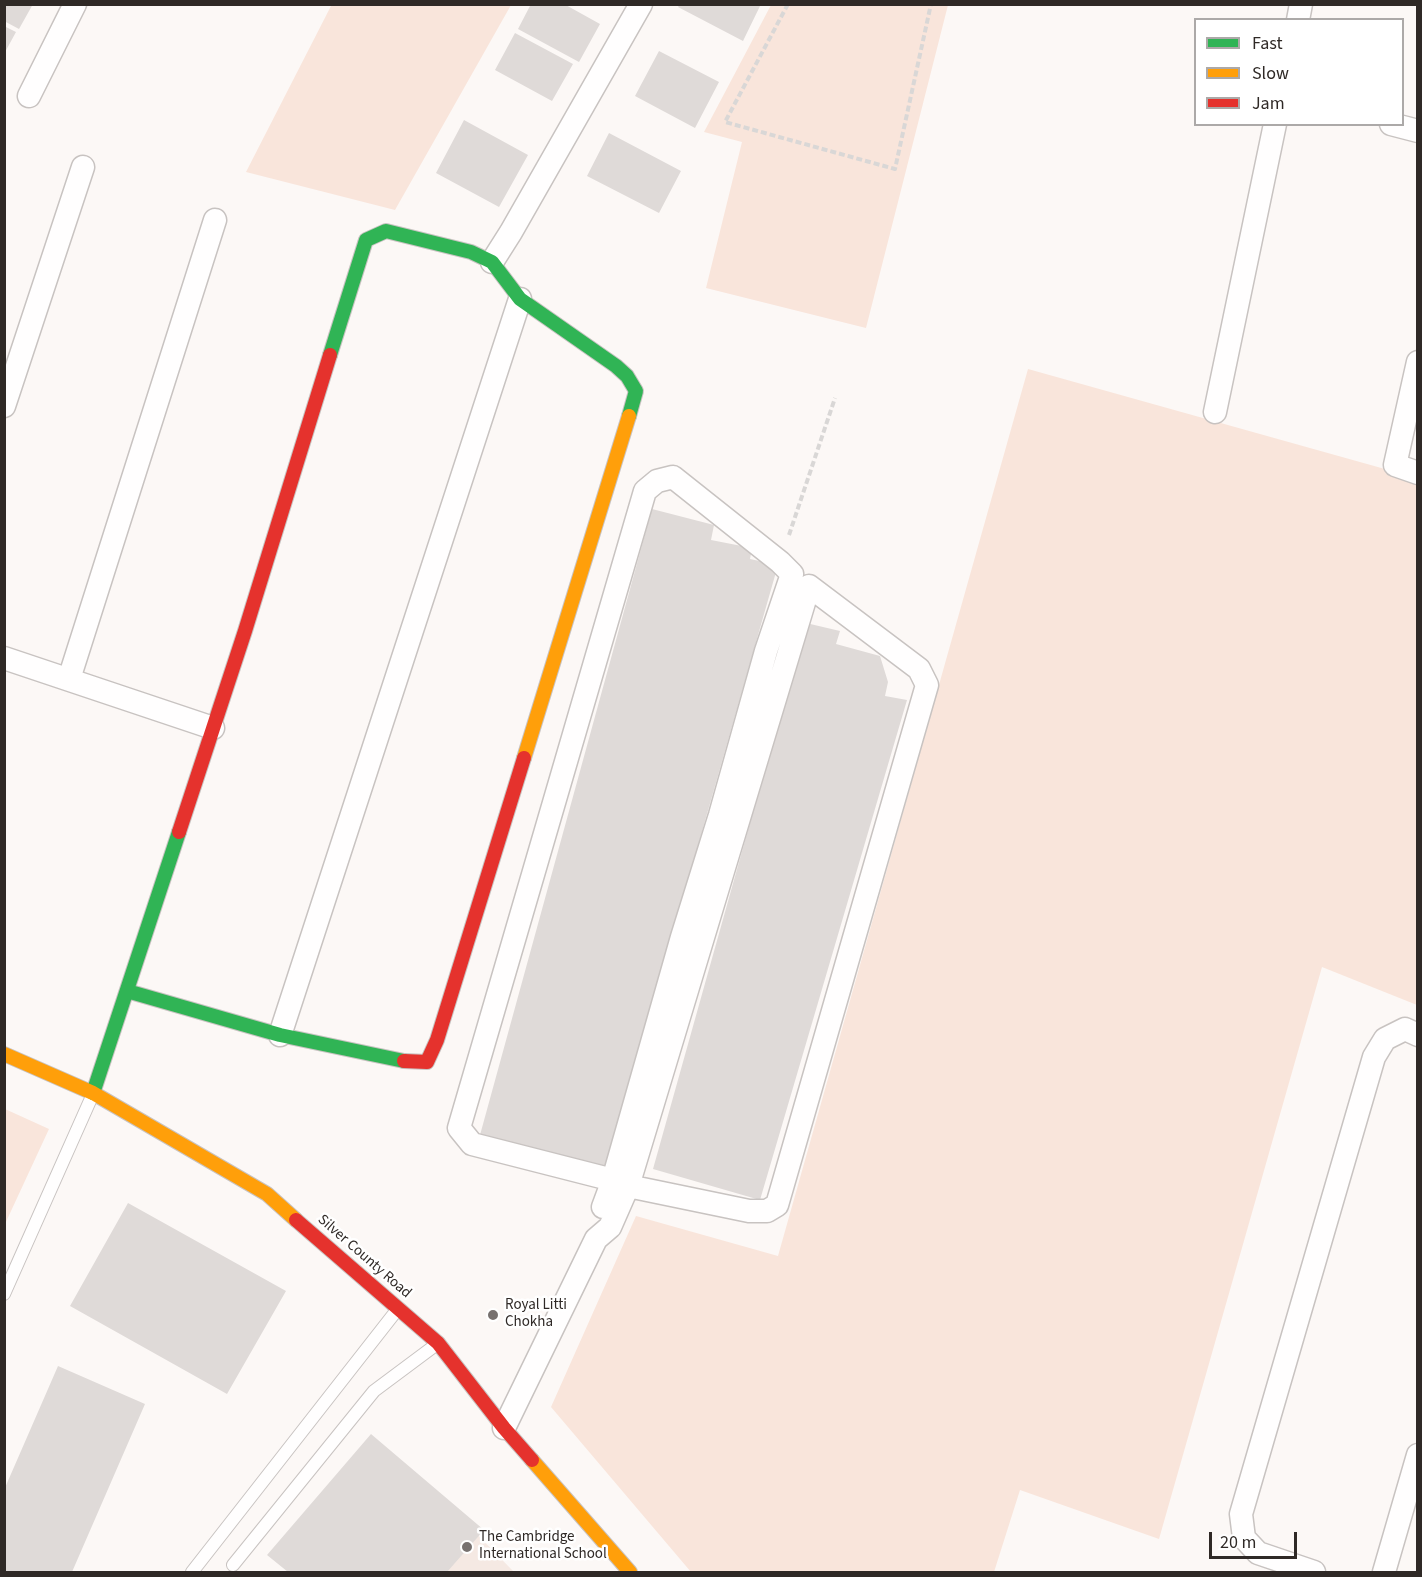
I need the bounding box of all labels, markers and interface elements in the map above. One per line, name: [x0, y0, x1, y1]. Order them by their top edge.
legend: [1194, 18, 1404, 126]
text: Fast: [1252, 31, 1283, 56]
text: Slow: [1252, 61, 1289, 86]
text: Jam: [1252, 91, 1285, 116]
street label: Silver County Road: [313, 1211, 415, 1303]
place label: Royal Litti Chokha: [505, 1297, 567, 1332]
marker: Royal Litti Chokha: [486, 1308, 500, 1322]
scale bar: [1212, 1520, 1300, 1558]
place label: The Cambridge International School: [479, 1529, 607, 1564]
text: 20 m: [1220, 1530, 1256, 1555]
marker: The Cambridge International School: [460, 1540, 474, 1554]

